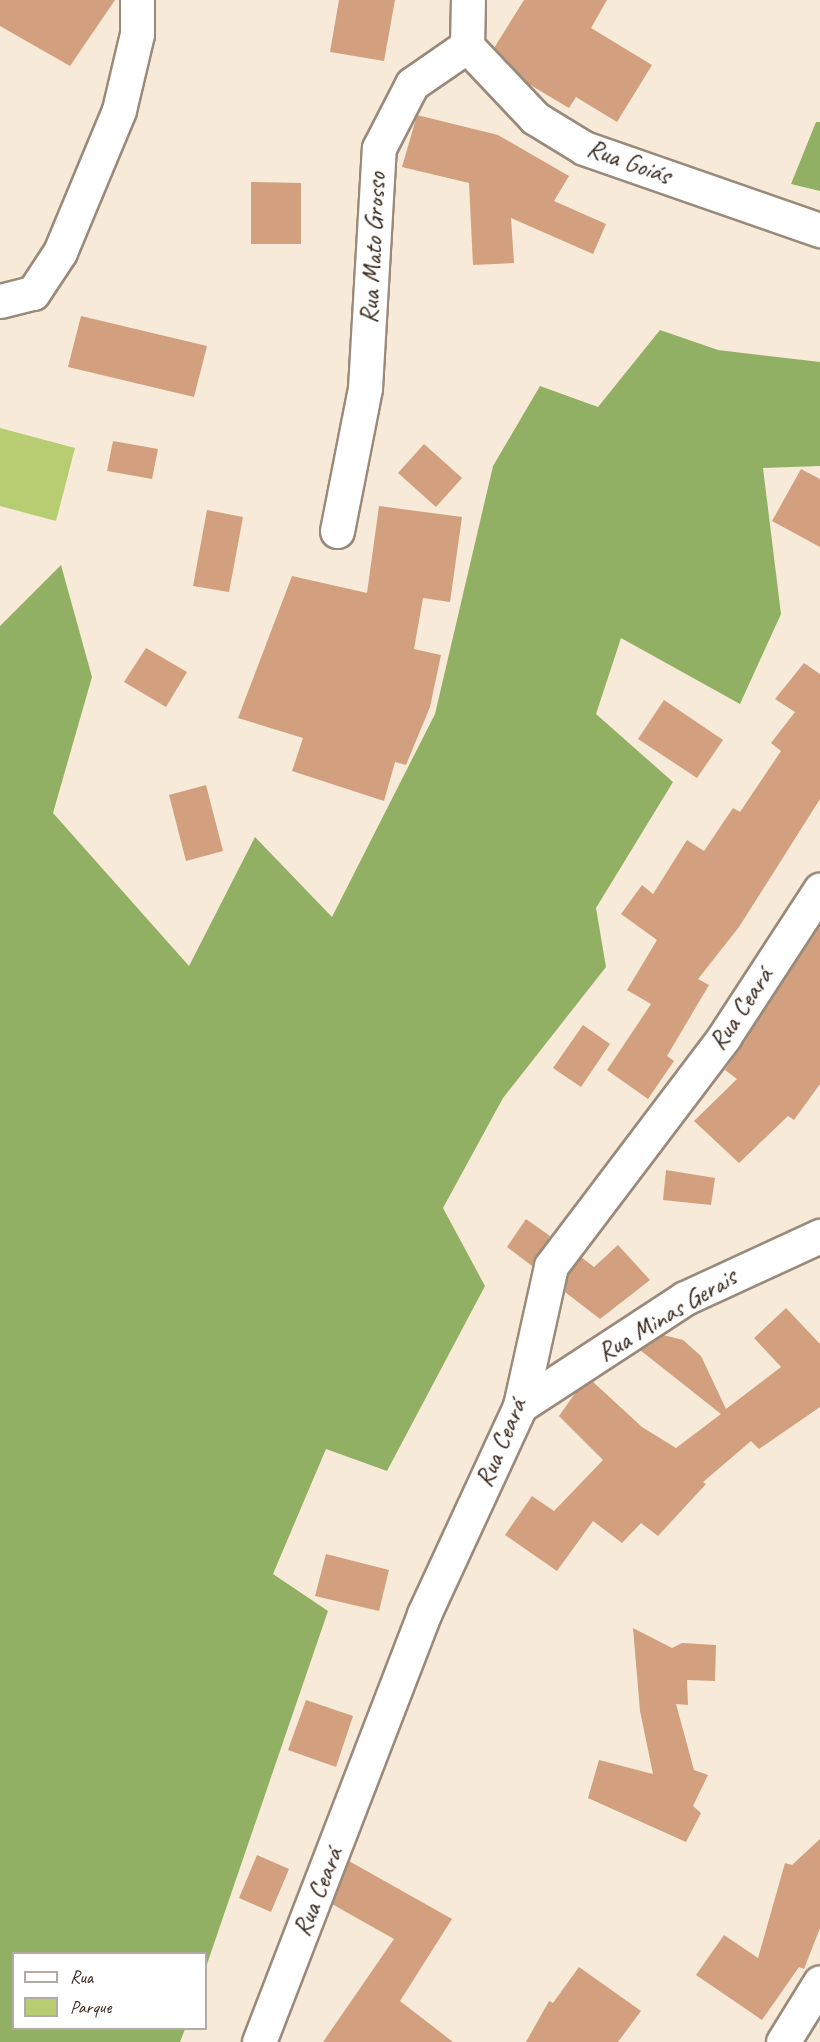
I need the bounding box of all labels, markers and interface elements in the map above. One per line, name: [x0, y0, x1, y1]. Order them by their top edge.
street label: Rua Goiás: [583, 133, 675, 191]
street label: Rua Mato Grosso: [353, 171, 393, 325]
street label: Rua Ceará: [703, 962, 779, 1056]
street label: Rua Minas Gerais: [592, 1262, 742, 1368]
street label: Rua Ceará: [469, 1395, 533, 1491]
street label: Rua Ceará: [286, 1844, 350, 1940]
legend: [12, 1952, 207, 2030]
text: Rua: [70, 1966, 93, 1988]
text: Parque: [70, 1996, 111, 2018]

